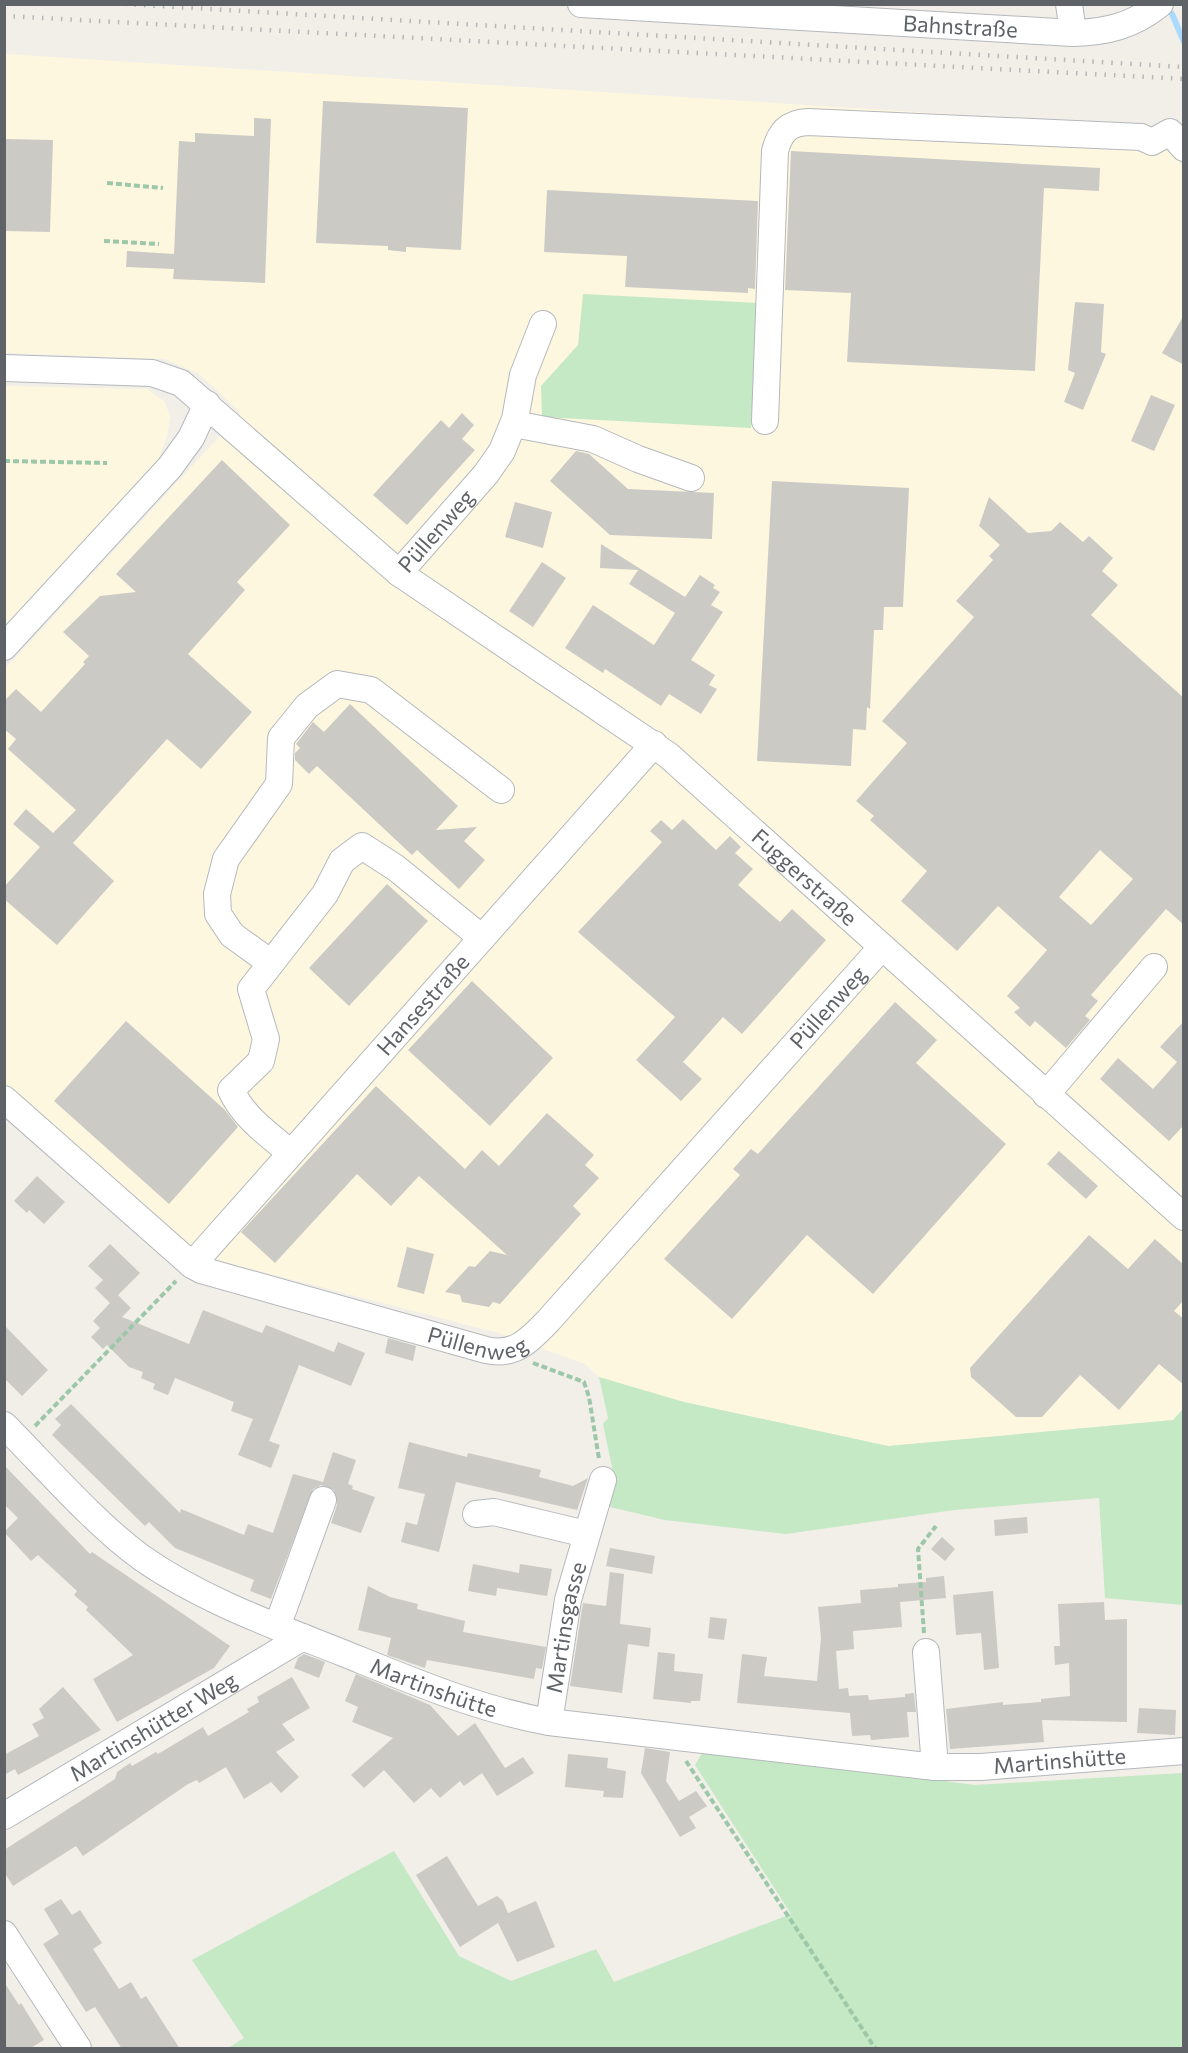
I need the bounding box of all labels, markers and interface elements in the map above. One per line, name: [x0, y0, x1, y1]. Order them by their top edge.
street label: Bahnstraße: [902, 9, 1019, 43]
street label: Püllenweg: [392, 483, 479, 578]
street label: Fuggerstraße: [747, 823, 863, 931]
street label: Hansestraße: [371, 948, 475, 1060]
street label: Püllenweg: [783, 960, 872, 1054]
street label: Püllenweg: [425, 1320, 532, 1365]
street label: Martinsgasse: [540, 1558, 591, 1695]
street label: Martinshütte: [367, 1652, 500, 1722]
street label: Martinshütter Weg: [64, 1666, 242, 1787]
street label: Martinshütte: [992, 1742, 1127, 1779]

